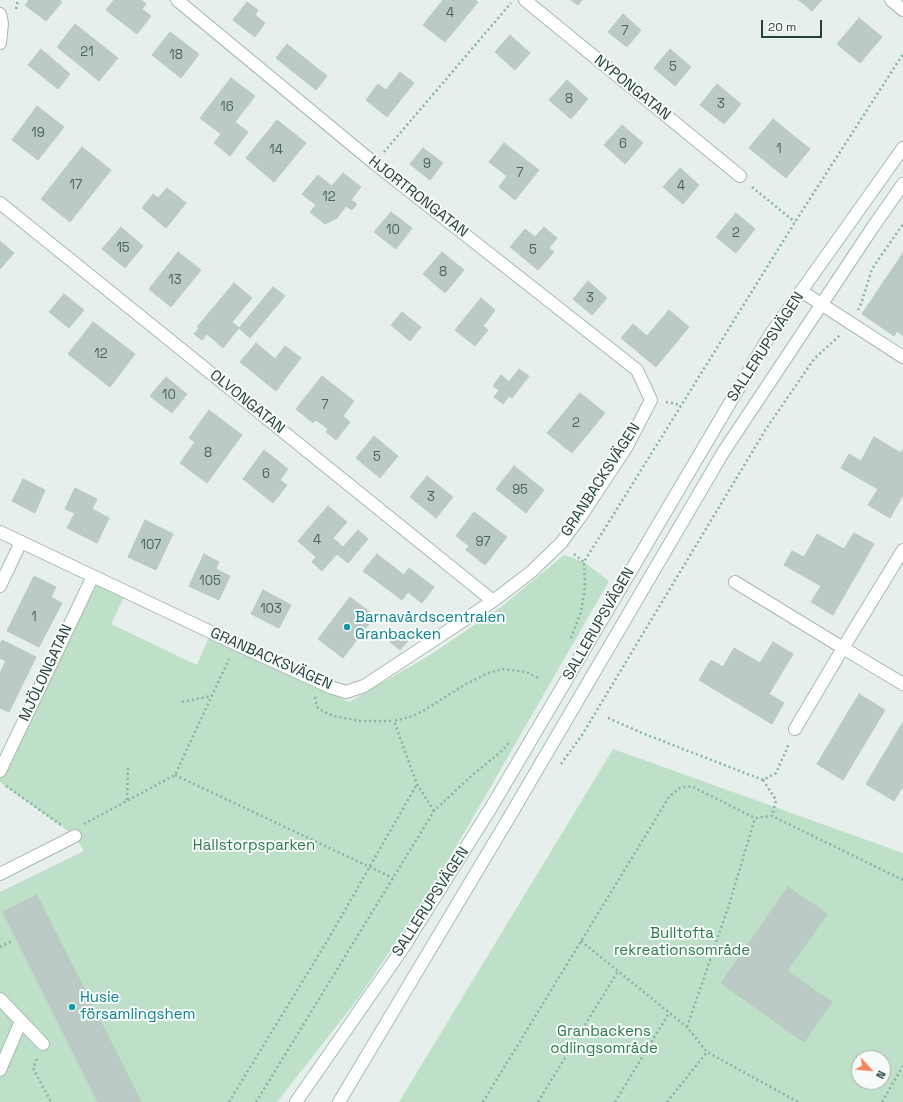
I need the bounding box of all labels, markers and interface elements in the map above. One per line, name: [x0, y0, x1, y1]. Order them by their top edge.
house number: 4: [446, 5, 454, 21]
scale bar: [763, 12, 824, 38]
text: 20 m: [768, 19, 796, 35]
house number: 7: [621, 23, 629, 39]
house number: 21: [80, 44, 94, 60]
house number: 18: [169, 47, 183, 63]
street label: NYPONGATAN: [590, 52, 674, 124]
house number: 5: [669, 59, 677, 75]
house number: 8: [565, 91, 573, 107]
house number: 3: [717, 96, 725, 112]
house number: 16: [220, 99, 234, 115]
house number: 19: [31, 125, 45, 141]
house number: 6: [619, 136, 627, 152]
house number: 1: [776, 141, 782, 157]
house number: 14: [269, 142, 283, 158]
street label: HJORTRONGATAN: [365, 153, 471, 241]
house number: 9: [423, 156, 431, 172]
house number: 7: [516, 165, 524, 181]
house number: 17: [70, 177, 82, 193]
house number: 4: [677, 178, 685, 194]
house number: 12: [322, 189, 336, 205]
house number: 10: [386, 222, 400, 238]
house number: 2: [732, 225, 740, 241]
house number: 15: [116, 240, 130, 256]
house number: 5: [529, 242, 537, 258]
house number: 8: [439, 264, 447, 280]
house number: 13: [168, 272, 182, 288]
street label: SALLERUPSVÄGEN: [724, 289, 808, 405]
house number: 3: [586, 290, 594, 306]
house number: 12: [94, 346, 108, 362]
street label: OLVONGATAN: [206, 366, 288, 438]
house number: 10: [162, 387, 176, 403]
house number: 7: [321, 397, 329, 413]
house number: 2: [572, 415, 580, 431]
street label: GRANBACKSVÄGEN: [558, 420, 644, 540]
house number: 8: [204, 445, 212, 461]
house number: 5: [373, 449, 381, 465]
house number: 6: [262, 466, 270, 482]
house number: 95: [512, 482, 528, 498]
house number: 3: [427, 489, 435, 505]
house number: 4: [313, 532, 321, 548]
house number: 97: [475, 534, 491, 550]
house number: 107: [141, 537, 161, 553]
street label: SALLERUPSVÄGEN: [559, 565, 639, 683]
house number: 105: [199, 573, 221, 589]
house number: 103: [260, 601, 282, 617]
house number: 1: [31, 609, 37, 625]
place label: Barnavårdscentralen Granbacken: [355, 609, 506, 644]
street label: MJÖLONGATAN: [16, 622, 76, 724]
marker: Barnavårdscentralen Granbacken: [342, 622, 352, 632]
street label: GRANBACKSVÄGEN: [207, 624, 335, 694]
park label: Hallstorpsparken: [193, 837, 315, 855]
street label: SALLERUPSVÄGEN: [389, 844, 473, 960]
park label: Bulltofta rekreationsområde: [614, 925, 750, 960]
place label: Husie församlingshem: [80, 989, 195, 1024]
marker: Husie församlingshem: [67, 1002, 77, 1012]
park label: Granbackens odlingsområde: [550, 1023, 658, 1058]
north arrow: [851, 1050, 891, 1090]
text: N: [873, 1068, 889, 1081]

